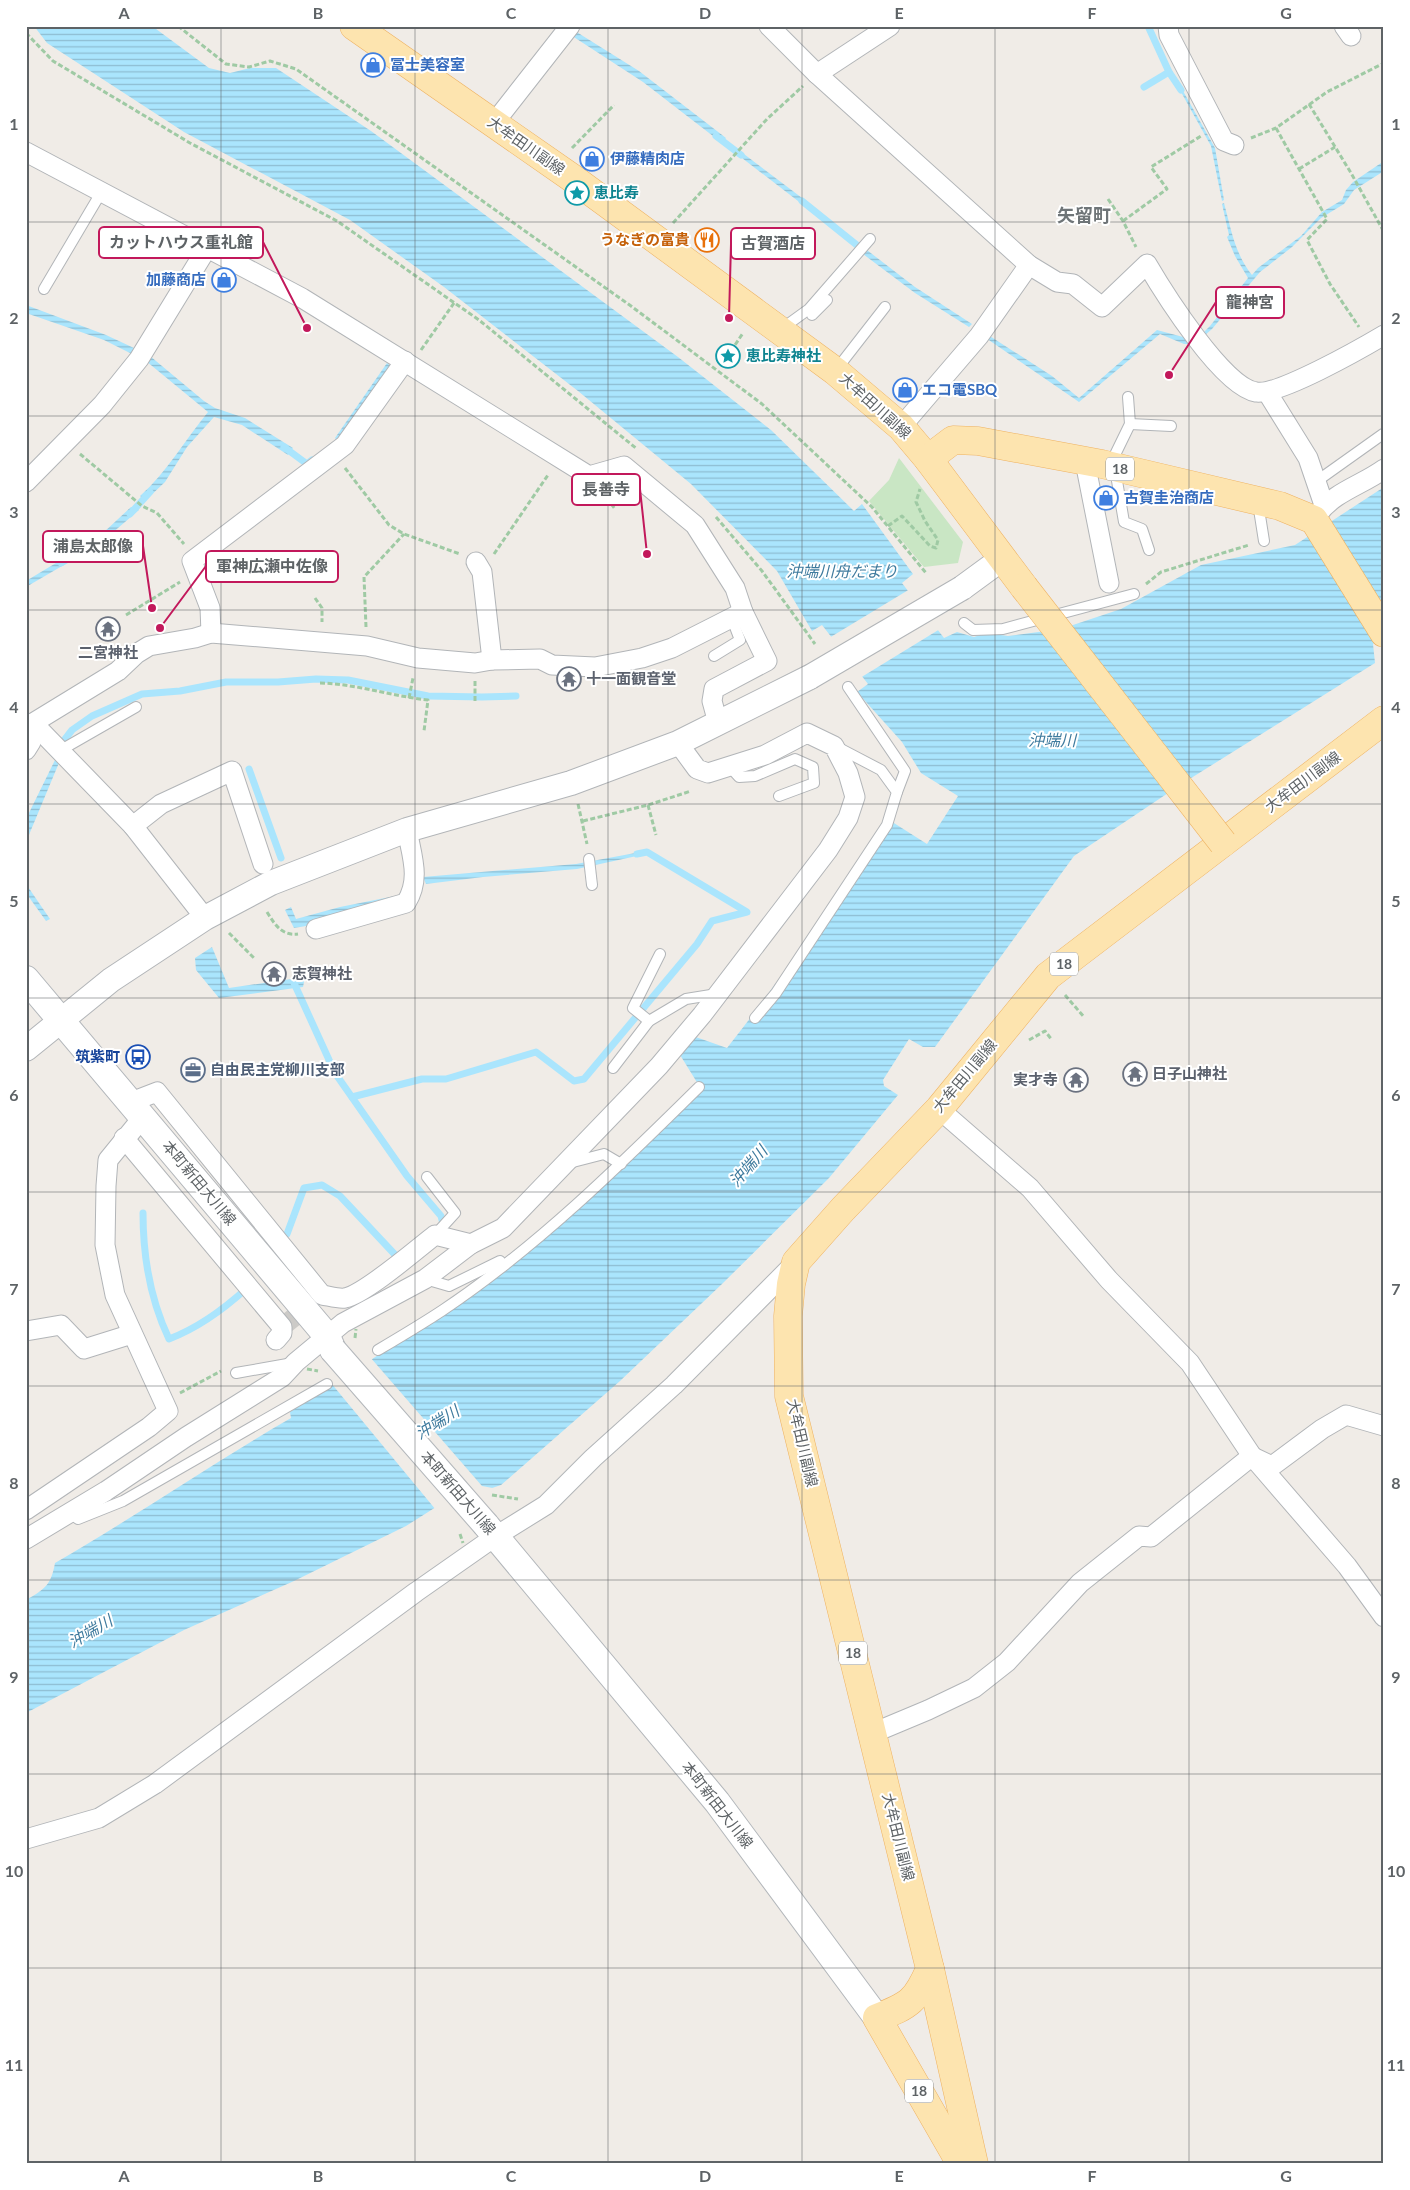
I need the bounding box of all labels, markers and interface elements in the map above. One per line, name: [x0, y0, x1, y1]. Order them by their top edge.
text: A: [117, 3, 130, 22]
text: B: [313, 3, 323, 22]
text: C: [506, 3, 517, 22]
text: D: [699, 3, 711, 22]
text: E: [894, 3, 904, 22]
text: F: [1087, 3, 1097, 22]
text: G: [1280, 3, 1292, 22]
shop icon: 冨士美容室: [360, 52, 386, 78]
place label: 冨士美容室: [390, 55, 465, 73]
street label: 大牟田川副線: [485, 112, 569, 178]
text: 1: [9, 114, 19, 133]
text: 1: [1391, 114, 1401, 133]
shop icon: 伊藤精肉店: [579, 146, 605, 172]
place label: 伊藤精肉店: [610, 149, 685, 167]
place icon: 恵比寿: [564, 180, 590, 206]
place label: 恵比寿: [594, 183, 639, 201]
district label: 矢留町: [1057, 204, 1111, 226]
callout: カットハウス重礼館: [99, 227, 263, 258]
restaurant icon: うなぎの富貴: [694, 227, 720, 253]
callout: 古賀酒店: [731, 228, 815, 259]
place label: うなぎの富貴: [600, 230, 690, 248]
text: カットハウス重礼館: [109, 232, 253, 251]
text: 古賀酒店: [741, 233, 805, 252]
shop icon: 加藤商店: [211, 267, 237, 293]
place label: 加藤商店: [146, 270, 206, 288]
callout: 龍神宮: [1216, 287, 1284, 318]
text: 龍神宮: [1226, 292, 1274, 311]
text: 2: [9, 308, 19, 327]
text: 2: [1391, 308, 1401, 327]
place icon: 恵比寿神社: [715, 343, 741, 369]
place label: 恵比寿神社: [746, 346, 821, 364]
street label: 大牟田川副線: [836, 368, 915, 442]
shop icon: エコ電SBQ: [892, 377, 918, 403]
place label: エコ電SBQ: [922, 380, 998, 398]
road number: 18: [1106, 458, 1134, 480]
callout: 長善寺: [572, 474, 640, 505]
text: 長善寺: [582, 479, 630, 498]
shop icon: 古賀圭治商店: [1093, 485, 1119, 511]
place label: 古賀圭治商店: [1124, 488, 1214, 506]
text: 3: [9, 502, 19, 521]
text: 3: [1391, 502, 1401, 521]
callout: 浦島太郎像: [43, 531, 143, 562]
text: 浦島太郎像: [53, 536, 133, 555]
callout: 軍神広瀬中佐像: [206, 551, 338, 582]
text: 軍神広瀬中佐像: [216, 556, 328, 575]
water label: 沖端川舟だまり: [786, 561, 898, 580]
temple icon: 二宮神社: [95, 616, 121, 642]
place label: 二宮神社: [78, 643, 138, 661]
temple icon: 十一面観音堂: [556, 666, 582, 692]
place label: 十一面観音堂: [586, 669, 676, 687]
text: 4: [9, 697, 19, 716]
text: 4: [1391, 697, 1401, 716]
water label: 沖端川: [1028, 730, 1078, 749]
street label: 大牟田川副線: [1261, 747, 1344, 815]
text: 5: [9, 891, 19, 910]
text: 5: [1391, 891, 1401, 910]
road number: 18: [1050, 952, 1078, 976]
temple icon: 志賀神社: [261, 961, 287, 987]
place label: 志賀神社: [292, 964, 352, 982]
street label: 大牟田川副線: [928, 1035, 1000, 1116]
bus stop icon: 筑紫町: [125, 1044, 151, 1070]
place label: 筑紫町: [75, 1047, 120, 1065]
office icon: 自由民主党柳川支部: [180, 1057, 206, 1083]
place label: 自由民主党柳川支部: [210, 1060, 345, 1078]
temple icon: 日子山神社: [1122, 1061, 1148, 1087]
place label: 日子山神社: [1152, 1064, 1227, 1082]
temple icon: 実才寺: [1063, 1067, 1089, 1093]
place label: 実才寺: [1013, 1070, 1058, 1088]
text: 6: [9, 1085, 19, 1104]
text: 6: [1391, 1085, 1401, 1104]
street label: 本町新田大川線: [159, 1136, 240, 1228]
water label: 沖端川: [725, 1140, 772, 1190]
text: 7: [9, 1279, 19, 1298]
text: 7: [1391, 1279, 1401, 1298]
street label: 大牟田川副線: [784, 1397, 822, 1489]
water label: 沖端川: [411, 1400, 464, 1442]
street label: 本町新田大川線: [418, 1447, 500, 1538]
text: 8: [9, 1473, 19, 1492]
text: 8: [1391, 1473, 1401, 1492]
water label: 沖端川: [64, 1609, 117, 1651]
road number: 18: [839, 1642, 867, 1665]
text: 9: [9, 1667, 19, 1686]
text: 9: [1391, 1667, 1401, 1686]
street label: 本町新田大川線: [678, 1757, 757, 1851]
street label: 大牟田川副線: [879, 1791, 919, 1883]
text: 10: [5, 1861, 23, 1880]
text: 10: [1387, 1861, 1405, 1880]
text: 11: [5, 2055, 23, 2074]
text: 11: [1387, 2055, 1405, 2074]
road number: 18: [905, 2080, 933, 2102]
text: A: [117, 2166, 130, 2185]
text: B: [313, 2166, 323, 2185]
text: C: [506, 2166, 517, 2185]
text: D: [699, 2166, 711, 2185]
text: E: [894, 2166, 904, 2185]
text: F: [1087, 2166, 1097, 2185]
text: G: [1280, 2166, 1292, 2185]

